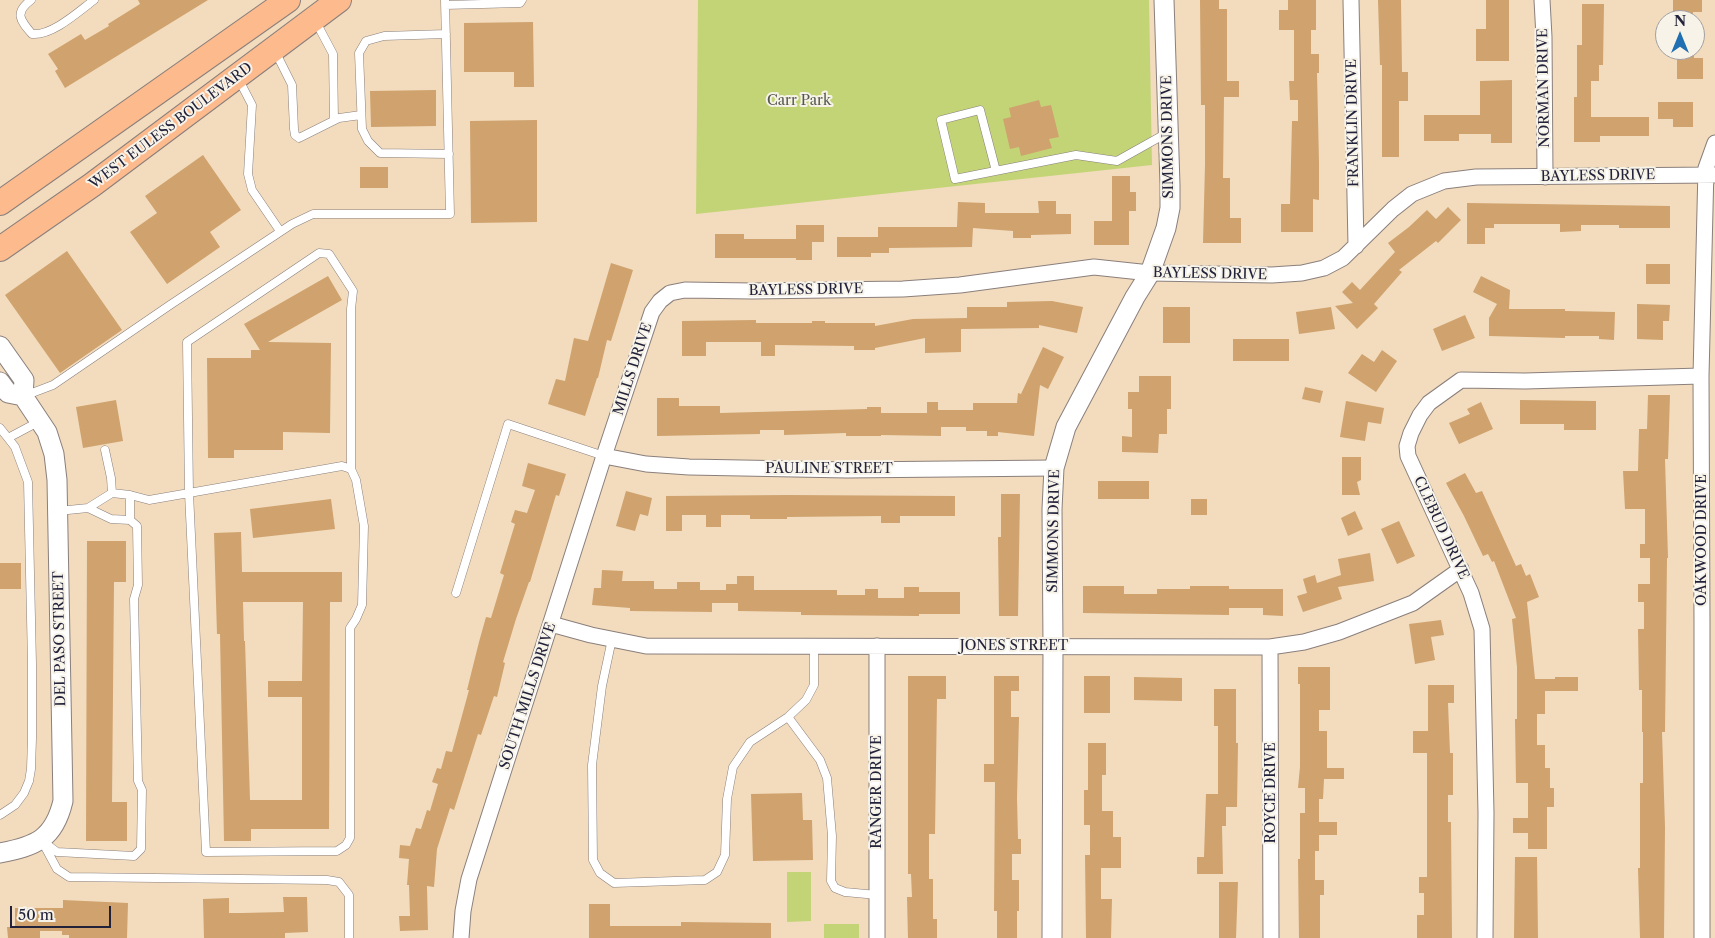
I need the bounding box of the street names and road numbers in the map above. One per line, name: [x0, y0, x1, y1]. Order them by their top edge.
street label: NORMAN DRIVE: [1535, 28, 1553, 148]
street label: WEST EULESS BOULEVARD: [86, 59, 256, 193]
street label: FRANKLIN DRIVE: [1343, 59, 1363, 187]
street label: SIMMONS DRIVE: [1159, 75, 1177, 199]
street label: BAYLESS DRIVE: [1541, 167, 1655, 185]
street label: BAYLESS DRIVE: [1153, 265, 1267, 283]
street label: BAYLESS DRIVE: [749, 281, 863, 299]
street label: MILLS DRIVE: [610, 321, 656, 417]
street label: PAULINE STREET: [765, 461, 893, 477]
street label: SIMMONS DRIVE: [1045, 469, 1063, 593]
street label: CLEBUD DRIVE: [1410, 474, 1472, 582]
street label: OAKWOOD DRIVE: [1694, 474, 1710, 606]
street label: DEL PASO STREET: [50, 571, 70, 707]
street label: SOUTH MILLS DRIVE: [496, 621, 560, 771]
street label: JONES STREET: [960, 638, 1068, 654]
street label: RANGER DRIVE: [869, 735, 885, 849]
street label: ROYCE DRIVE: [1263, 742, 1279, 844]

